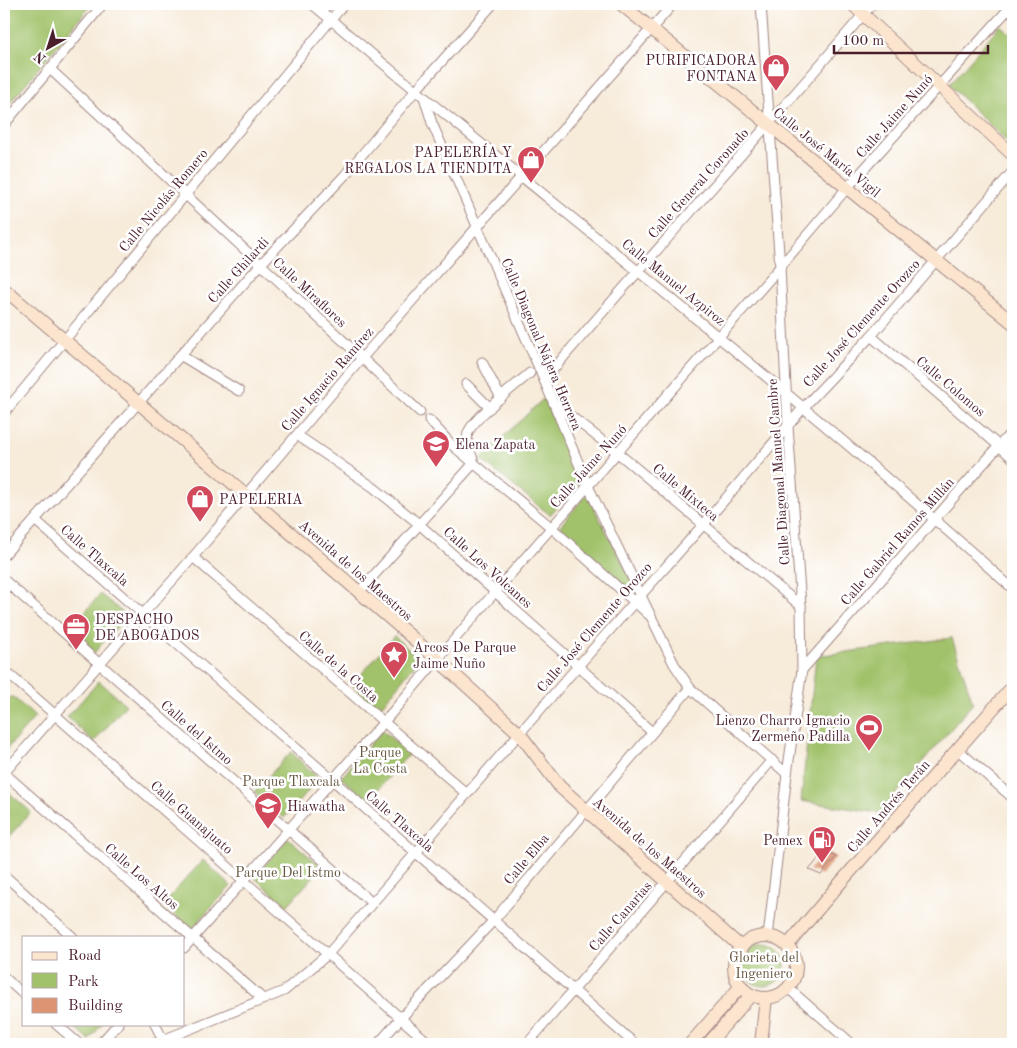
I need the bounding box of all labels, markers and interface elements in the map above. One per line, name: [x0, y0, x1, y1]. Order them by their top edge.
north arrow: [22, 22, 72, 72]
scale bar: [834, 22, 988, 54]
text: 100 m: [842, 34, 884, 49]
text: N: [32, 48, 49, 66]
shop icon: PURIFICADORA FONTANA: [761, 53, 791, 92]
place label: PURIFICADORA FONTANA: [646, 54, 757, 84]
street label: Calle Jaime Nunó: [854, 72, 936, 161]
street label: Calle José María Vigil: [770, 105, 883, 200]
street label: Calle General Coronado: [646, 126, 752, 241]
place label: PAPELERÍA Y REGALOS LA TIENDITA: [344, 143, 512, 176]
shop icon: PAPELERÍA Y REGALOS LA TIENDITA: [516, 145, 546, 184]
street label: Calle Nicolás Romero: [117, 146, 211, 255]
street label: Calle Ghilardi: [206, 235, 272, 306]
street label: Calle Manuel Azpiroz: [619, 237, 728, 329]
street label: Calle Miraflores: [270, 255, 349, 330]
street label: Calle Diagonal Nájera Herrera: [498, 256, 584, 433]
street label: Calle José Clemente Orozco: [801, 257, 923, 390]
street label: Calle Ignacio Ramírez: [279, 325, 377, 434]
street label: Calle Colomos: [913, 354, 988, 420]
street label: Calle Diagonal Manuel Cambre: [765, 378, 793, 566]
street label: Calle Jaime Nunó: [548, 422, 630, 511]
school or university icon: Elena Zapata: [421, 429, 451, 468]
place label: Elena Zapata: [455, 438, 535, 452]
street label: Calle Mixteca: [650, 461, 721, 524]
street label: Calle Gabriel Ramos Millán: [838, 475, 957, 608]
shop icon: PAPELERIA: [185, 484, 215, 523]
place label: PAPELERIA: [219, 493, 303, 507]
street label: Avenida de los Maestros: [296, 518, 415, 624]
street label: Calle Tlaxcala: [57, 522, 131, 589]
street label: Calle Los Volcanes: [440, 524, 534, 611]
street label: Calle José Clemente Orozco: [535, 560, 655, 695]
office icon: DESPACHO DE ABOGADOS: [61, 612, 91, 651]
place label: DESPACHO DE ABOGADOS: [95, 613, 199, 643]
street label: Calle de la Costa: [296, 628, 381, 705]
place icon: Arcos De Parque Jaime Nuño: [379, 640, 409, 679]
place label: Arcos De Parque Jaime Nuño: [413, 641, 516, 671]
street label: Calle del Istmo: [158, 698, 235, 768]
sports icon: Lienzo Charro Ignacio Zermeño Padilla: [854, 713, 884, 752]
place label: Lienzo Charro Ignacio Zermeño Padilla: [715, 714, 850, 744]
park label: Parque La Costa: [353, 746, 407, 776]
street label: Calle Andrés Terán: [845, 757, 933, 856]
park label: Parque Tlaxcala: [242, 775, 340, 789]
street label: Calle Guanajuato: [148, 778, 235, 857]
street label: Calle Tlaxcala: [362, 788, 436, 855]
school or university icon: Hiawatha: [253, 791, 283, 830]
street label: Avenida de los Maestros: [590, 795, 709, 901]
place label: Hiawatha: [287, 800, 345, 814]
fuel station icon: Pemex: [807, 825, 837, 864]
street label: Calle Elba: [502, 831, 552, 888]
place label: Pemex: [763, 834, 803, 848]
street label: Calle Los Altos: [102, 841, 181, 913]
park label: Parque Del Istmo: [235, 866, 341, 880]
street label: Calle Canarias: [587, 879, 655, 954]
legend: [22, 936, 185, 1026]
text: Road: [68, 949, 102, 964]
park label: Glorieta del Ingeniero: [729, 951, 799, 981]
text: Park: [68, 975, 99, 990]
text: Building: [68, 999, 123, 1014]

